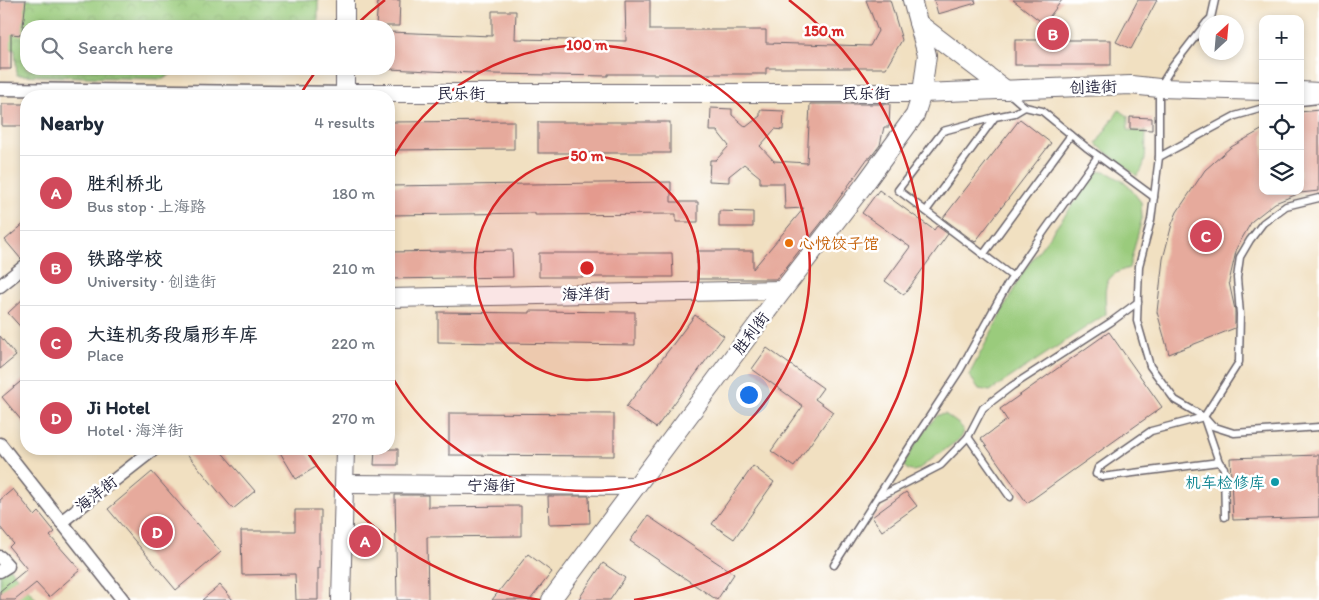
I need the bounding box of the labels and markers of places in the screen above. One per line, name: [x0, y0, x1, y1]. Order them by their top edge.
pin: B: [1037, 15, 1069, 53]
pin: C: [1190, 217, 1222, 255]
place label: 心悦饺子馆: [799, 234, 879, 253]
marker: 心悦饺子馆: [783, 237, 795, 249]
centre of rings: [578, 259, 596, 277]
place label: 机车检修库: [1185, 473, 1265, 492]
marker: 机车检修库: [1269, 476, 1281, 488]
pin: D: [141, 513, 173, 551]
pin: A: [349, 522, 381, 560]

